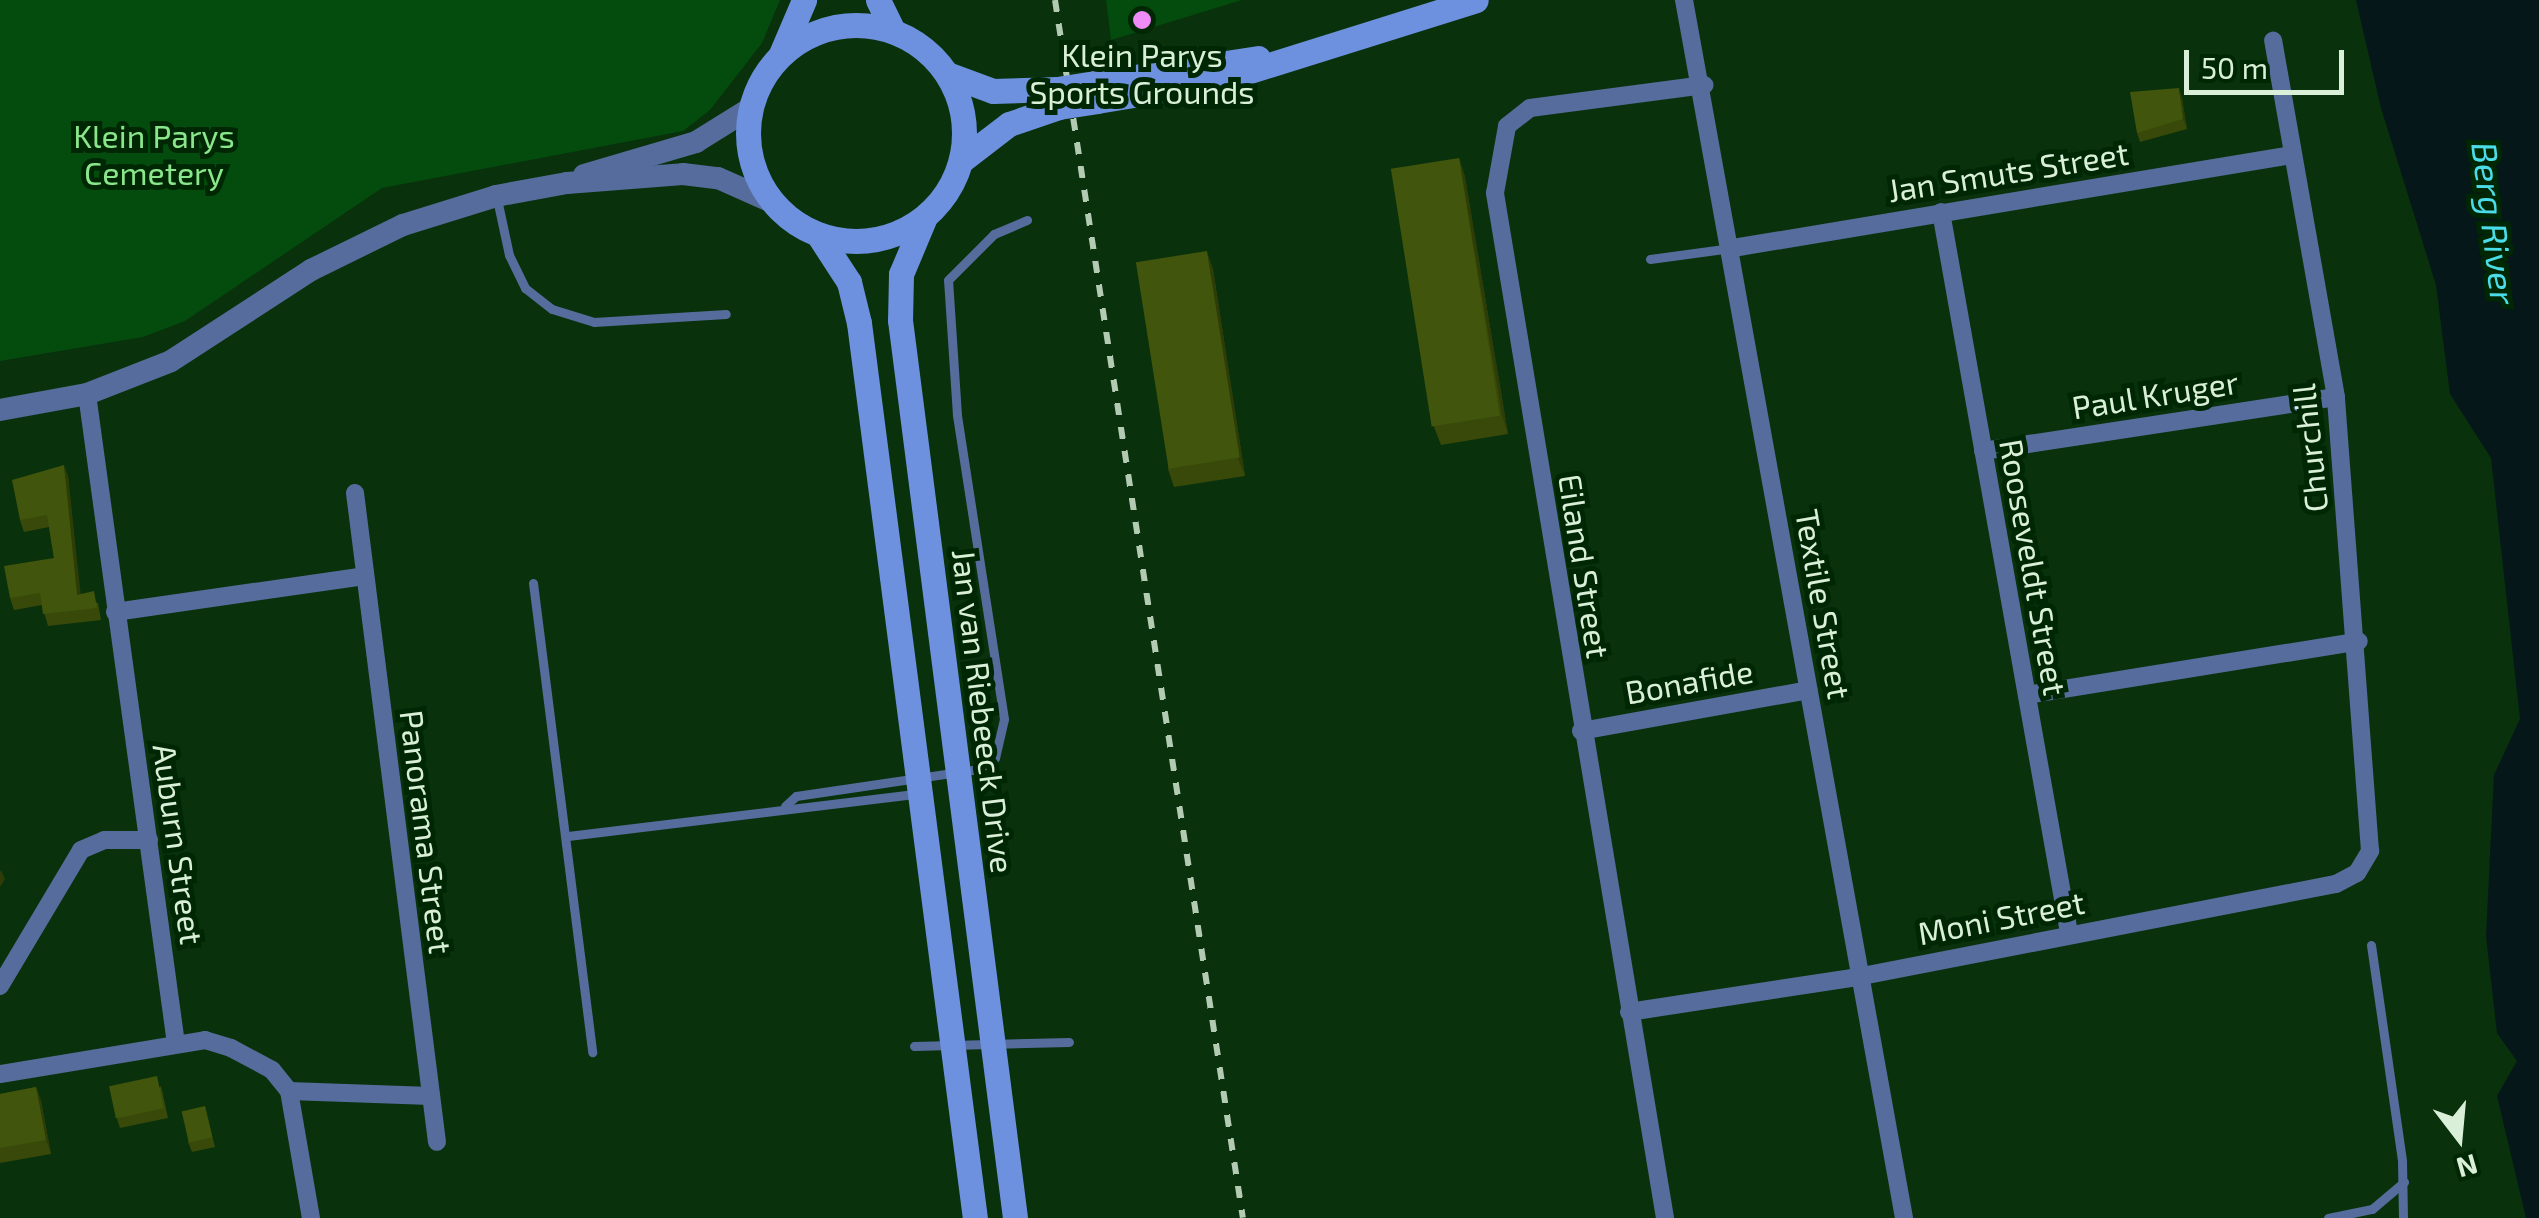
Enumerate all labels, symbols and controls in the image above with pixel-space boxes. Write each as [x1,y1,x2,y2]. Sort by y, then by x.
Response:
marker: Klein Parys Sports Grounds [1131,9,1153,31]
scale bar [2189,30,2349,92]
place label: Klein Parys Sports Grounds [1029,36,1255,111]
text: 50 m [2201,49,2268,85]
park label: Klein Parys Cemetery [73,117,235,192]
street label: Jan Smuts Street [1885,133,2131,209]
water label: Berg River [2464,139,2526,307]
street label: Paul Kruger [2069,362,2241,426]
street label: Churchill [2283,382,2335,514]
street label: Rooseveldt Street [1993,436,2075,698]
street label: Eiland Street [1551,471,1619,661]
street label: Textile Street [1788,506,1860,702]
street label: Jan van Riebeeck Drive [945,546,1023,876]
street label: Bonafide [1622,651,1756,711]
street label: Panorama Street [393,708,461,956]
street label: Auburn Street [146,741,212,947]
street label: Moni Street [1914,882,2088,952]
north arrow [2409,1088,2509,1188]
text: N [2453,1148,2482,1186]

